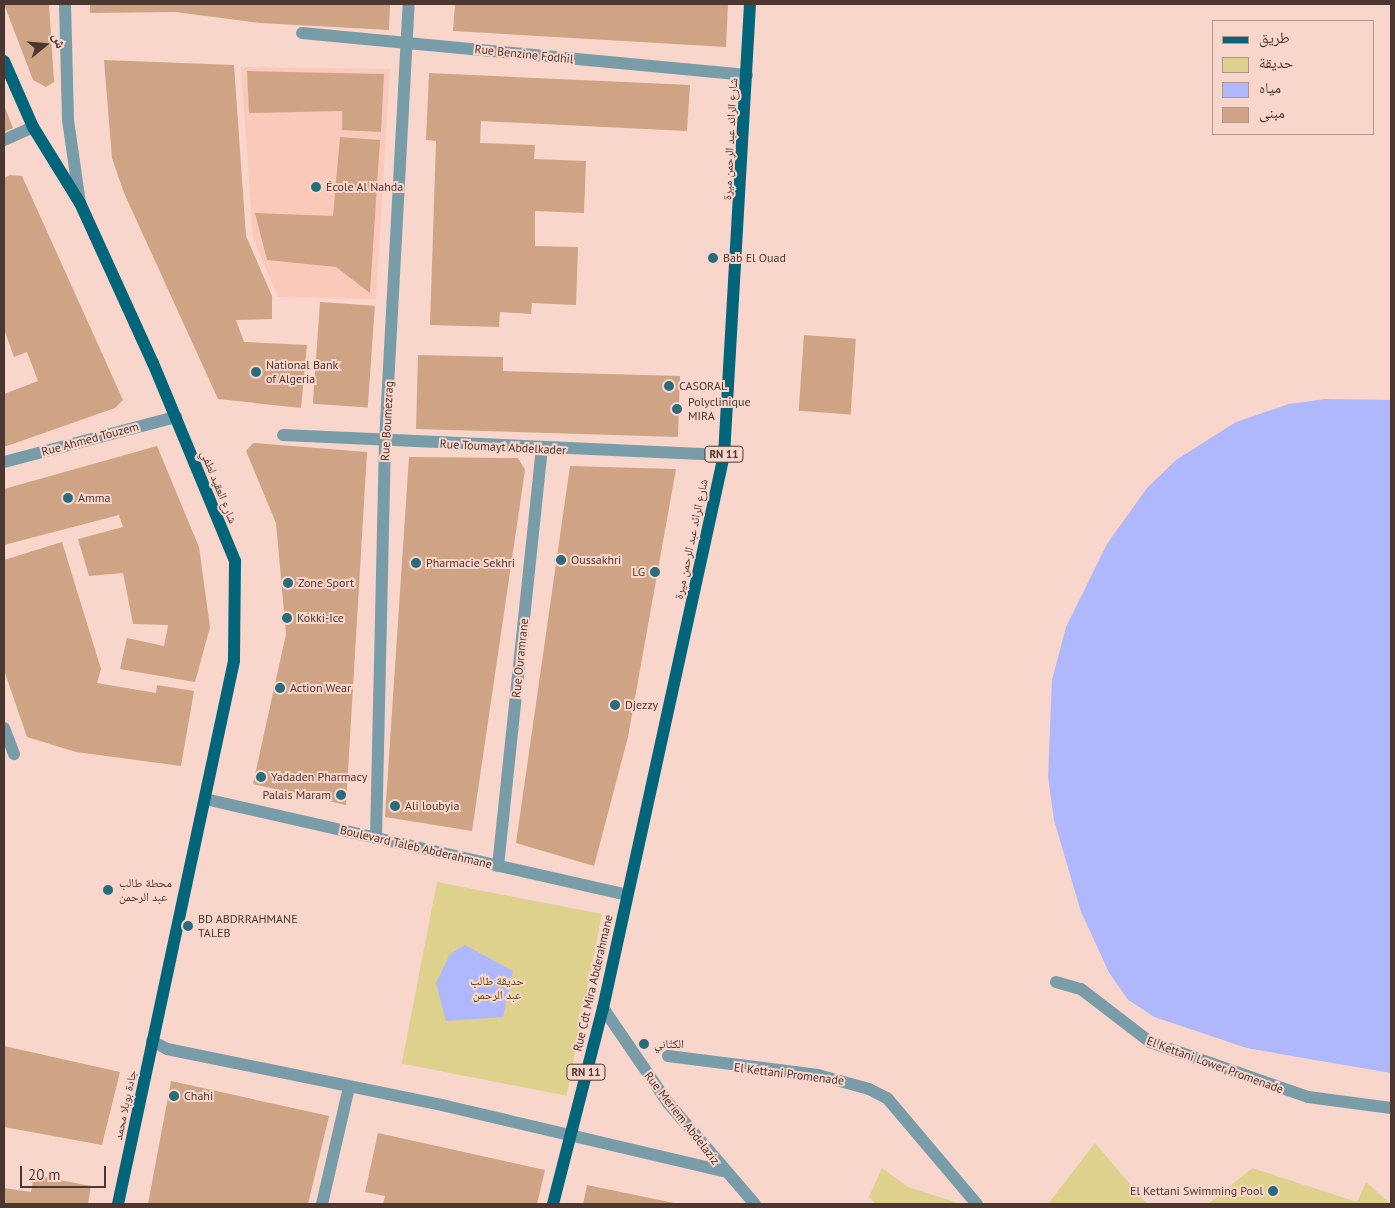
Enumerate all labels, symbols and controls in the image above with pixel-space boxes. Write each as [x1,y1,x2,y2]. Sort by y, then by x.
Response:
north arrow [20,20,70,70]
legend [1212,20,1375,135]
text: طريق [1259,28,1290,47]
text: ش [49,31,70,50]
street label: Rue Benzine Fodhil [474,42,574,66]
text: حديقة [1259,53,1293,72]
street label: شارع الرائد عبد الرحمن ميرة [720,78,740,200]
text: مياه [1259,78,1281,97]
text: مبنى [1259,103,1285,122]
place label: École Al Nahda [326,180,404,194]
marker: École Al Nahda [310,181,322,193]
place label: Bab El Ouad [723,251,786,265]
marker: Bab El Ouad [707,252,719,264]
place label: National Bank of Algeria [266,358,338,386]
marker: National Bank of Algeria [250,366,262,378]
place label: CASORAL [679,379,727,393]
marker: CASORAL [663,380,675,392]
street label: Rue Boumezrag [378,381,396,461]
place label: Polyclinique MIRA [688,395,751,423]
marker: Polyclinique MIRA [670,402,684,416]
street label: Rue Ahmed Touzem [39,419,141,459]
street label: Rue Toumayt Abdelkader [439,436,567,458]
road number: RN 11 [704,446,744,462]
street label: شارع العقيد لطفي [198,449,240,525]
street label: شارع الرائد عبد الرحمن ميرة [671,478,711,600]
place label: Amma [78,491,110,505]
marker: Amma [62,492,74,504]
place label: Oussakhri [571,553,621,567]
marker: Oussakhri [555,554,567,566]
place label: Pharmacie Sekhri [426,556,515,570]
marker: Pharmacie Sekhri [410,557,422,569]
place label: LG [632,565,645,579]
marker: LG [649,566,661,578]
place label: Zone Sport [298,576,354,590]
marker: Zone Sport [282,577,294,589]
place label: Kokki-Ice [297,611,344,625]
marker: Kokki-Ice [281,612,293,624]
street label: Rue Ouramrane [509,618,531,698]
place label: Action Wear [290,681,351,695]
marker: Action Wear [274,682,286,694]
place label: Djezzy [625,698,658,712]
marker: Djezzy [609,699,621,711]
place label: Yadaden Pharmacy [271,770,367,784]
marker: Yadaden Pharmacy [255,771,267,783]
place label: Palais Maram [263,788,331,802]
marker: Palais Maram [335,789,347,801]
place label: Ali loubyia [405,799,459,813]
marker: Ali loubyia [389,800,401,812]
street label: Boulevard Taleb Abderahmane [338,822,494,872]
place label: محطة طالب عبد الرحمن [119,876,172,904]
marker: محطة طالب عبد الرحمن [101,883,115,897]
place label: BD ABDRRAHMANE TALEB [198,912,298,940]
street label: Rue Cdt Mira Abderahmane [570,913,616,1053]
marker: BD ABDRRAHMANE TALEB [182,920,194,932]
park label: حديقة طالب عبد الرحمن [470,974,524,1002]
street label: El Kettani Lower Promenade [1145,1034,1285,1096]
place label: الكتّاني [654,1037,684,1051]
marker: الكتّاني [638,1038,650,1050]
street label: El Kettani Promenade [733,1060,845,1088]
road number: RN 11 [566,1064,606,1080]
street label: جادة بوبلا محمد [111,1069,139,1141]
street label: Rue Meriem Abdelaziz [641,1069,723,1167]
place label: Chahi [184,1089,213,1103]
marker: Chahi [168,1090,180,1102]
scale bar [22,1156,109,1188]
text: 20 m [28,1165,61,1184]
place label: El Kettani Swimming Pool [1130,1184,1263,1198]
marker: El Kettani Swimming Pool [1267,1185,1279,1197]

